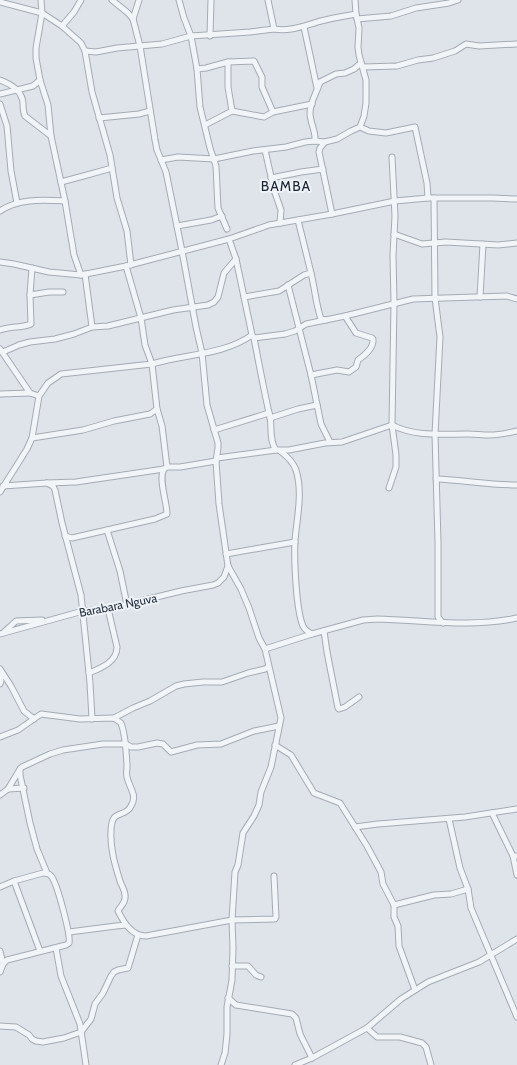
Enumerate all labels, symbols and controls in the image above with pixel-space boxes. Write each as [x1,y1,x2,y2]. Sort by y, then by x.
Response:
district label: BAMBA [261,177,311,195]
street label: Barabara Nguva [78,590,158,620]

